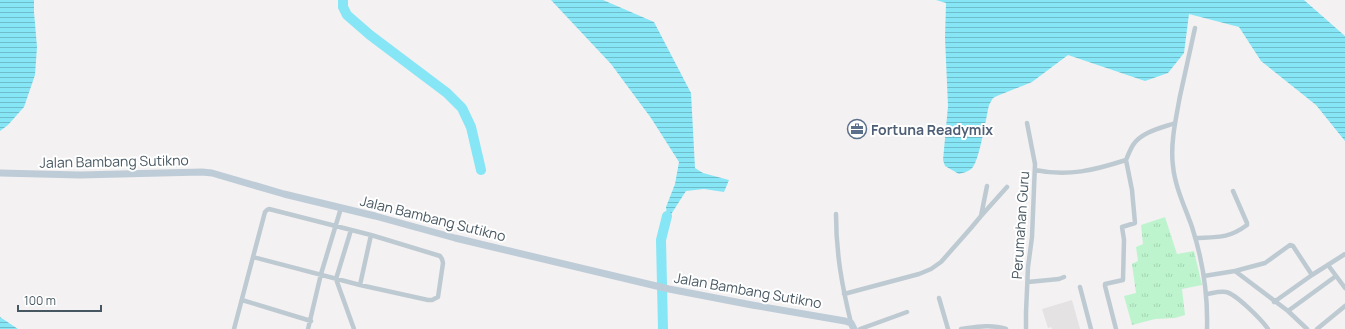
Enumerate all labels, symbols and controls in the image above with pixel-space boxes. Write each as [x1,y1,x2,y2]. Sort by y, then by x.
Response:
office icon: Fortuna Readymix [846,118,868,140]
place label: Fortuna Readymix [871,120,993,139]
street label: Jalan Bambang Sutikno [39,150,189,172]
street label: Perumahan Guru [1007,170,1033,280]
street label: Jalan Bambang Sutikno [358,191,508,245]
street label: Jalan Bambang Sutikno [673,268,823,312]
scale bar [18,287,101,313]
text: 100 m [24,292,56,309]

